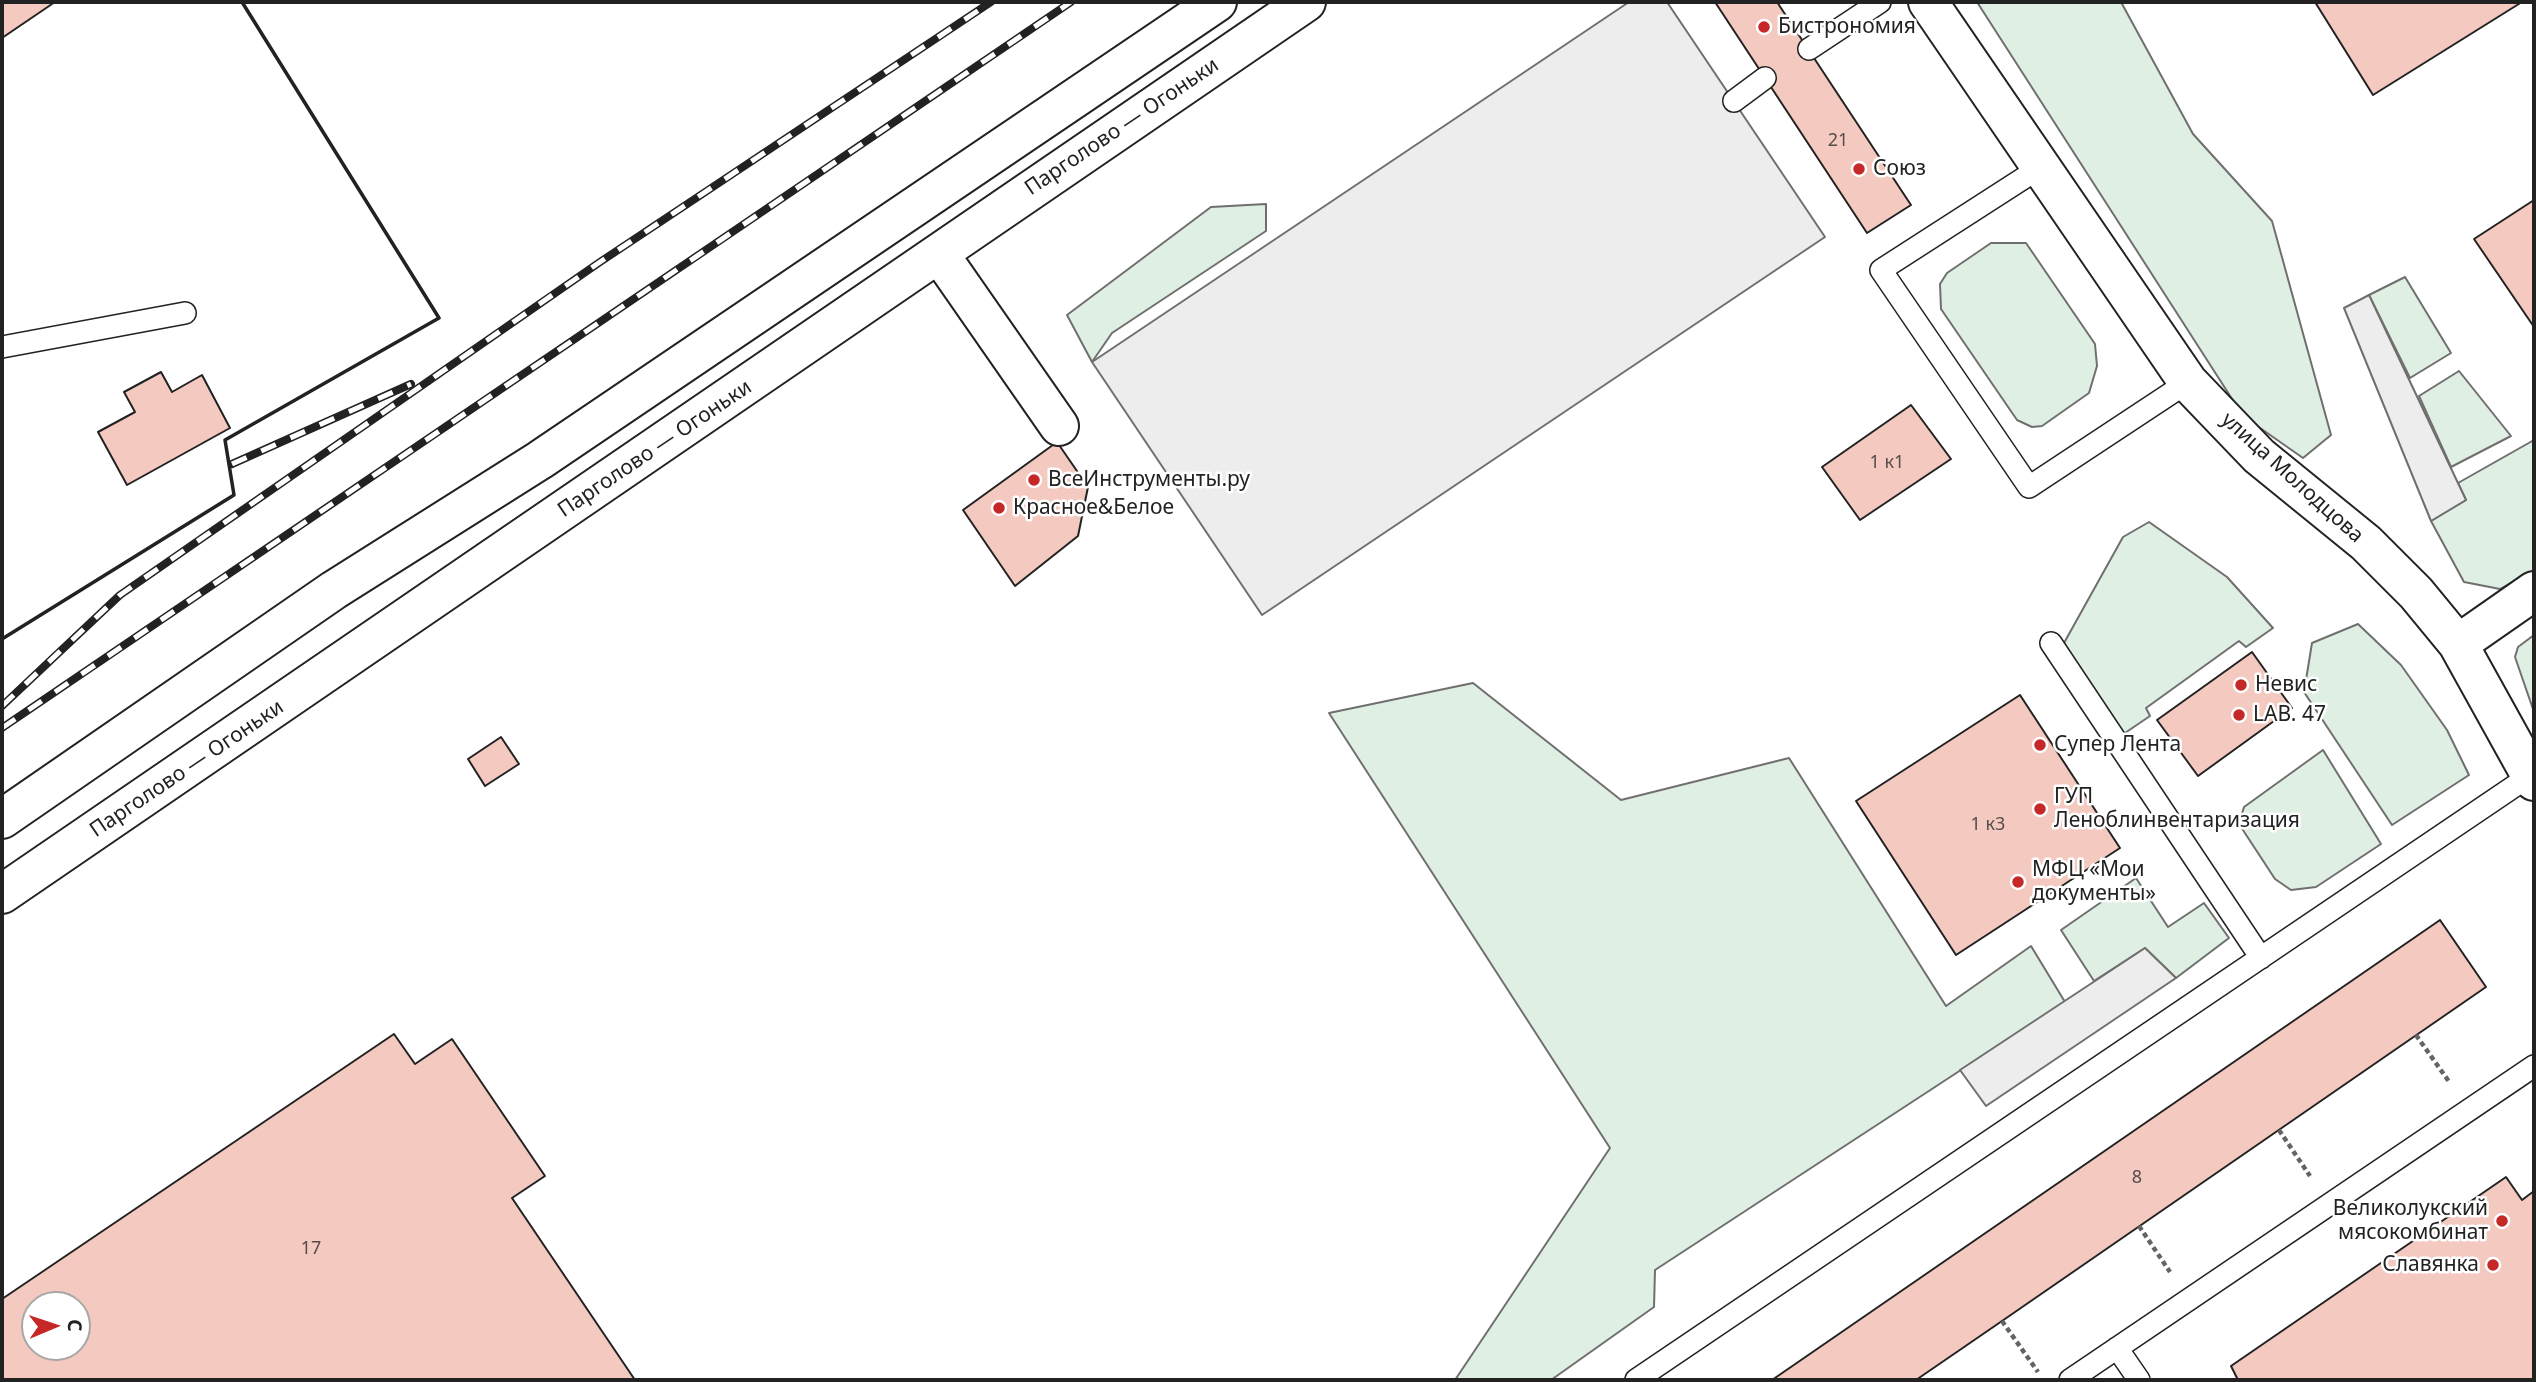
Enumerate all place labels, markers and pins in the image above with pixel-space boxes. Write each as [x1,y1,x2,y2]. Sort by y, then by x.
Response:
place label: Бистрономия [1778,14,1916,40]
marker: Бистрономия [1756,19,1772,35]
place label: Союз [1873,156,1926,182]
marker: Союз [1851,161,1867,177]
place label: ВсеИнструменты.ру [1048,467,1250,493]
marker: ВсеИнструменты.ру [1026,472,1042,488]
place label: Красное&Белое [1013,495,1174,521]
marker: Красное&Белое [991,500,1007,516]
place label: Невис [2255,672,2317,698]
marker: Невис [2233,677,2249,693]
place label: LAB. 47 [2253,702,2326,728]
marker: LAB. 47 [2231,707,2247,723]
place label: Супер Лента [2054,732,2181,758]
marker: Супер Лента [2032,737,2048,753]
place label: ГУП Леноблинвентаризация [2054,784,2300,834]
marker: ГУП Леноблинвентаризация [2032,801,2048,817]
place label: МФЦ «Мои документы» [2032,857,2156,907]
marker: МФЦ «Мои документы» [2010,874,2026,890]
place label: Великолукский мясокомбинат [2333,1196,2488,1246]
marker: Великолукский мясокомбинат [2494,1213,2510,1229]
place label: Славянка [2382,1252,2479,1278]
marker: Славянка [2485,1257,2501,1273]

